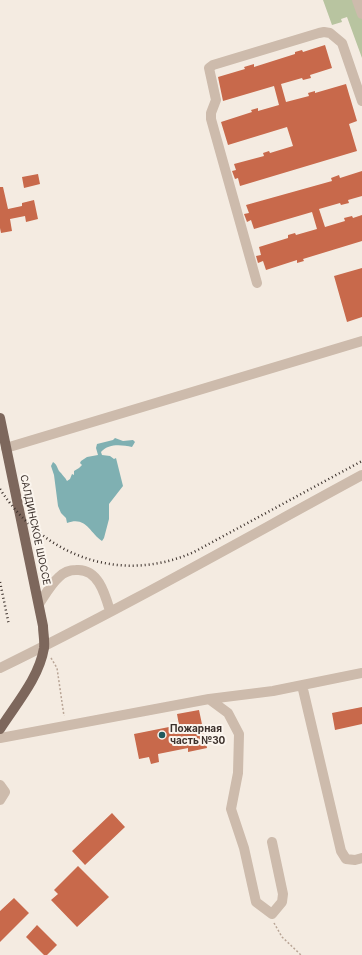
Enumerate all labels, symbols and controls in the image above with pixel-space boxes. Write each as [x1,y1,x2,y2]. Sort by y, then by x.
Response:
street label: САЛДИНСКОЕ ШОССЕ [17,474,53,586]
place label: Пожарная часть №30 [170,723,225,746]
marker: Пожарная часть №30 [157,730,167,740]

